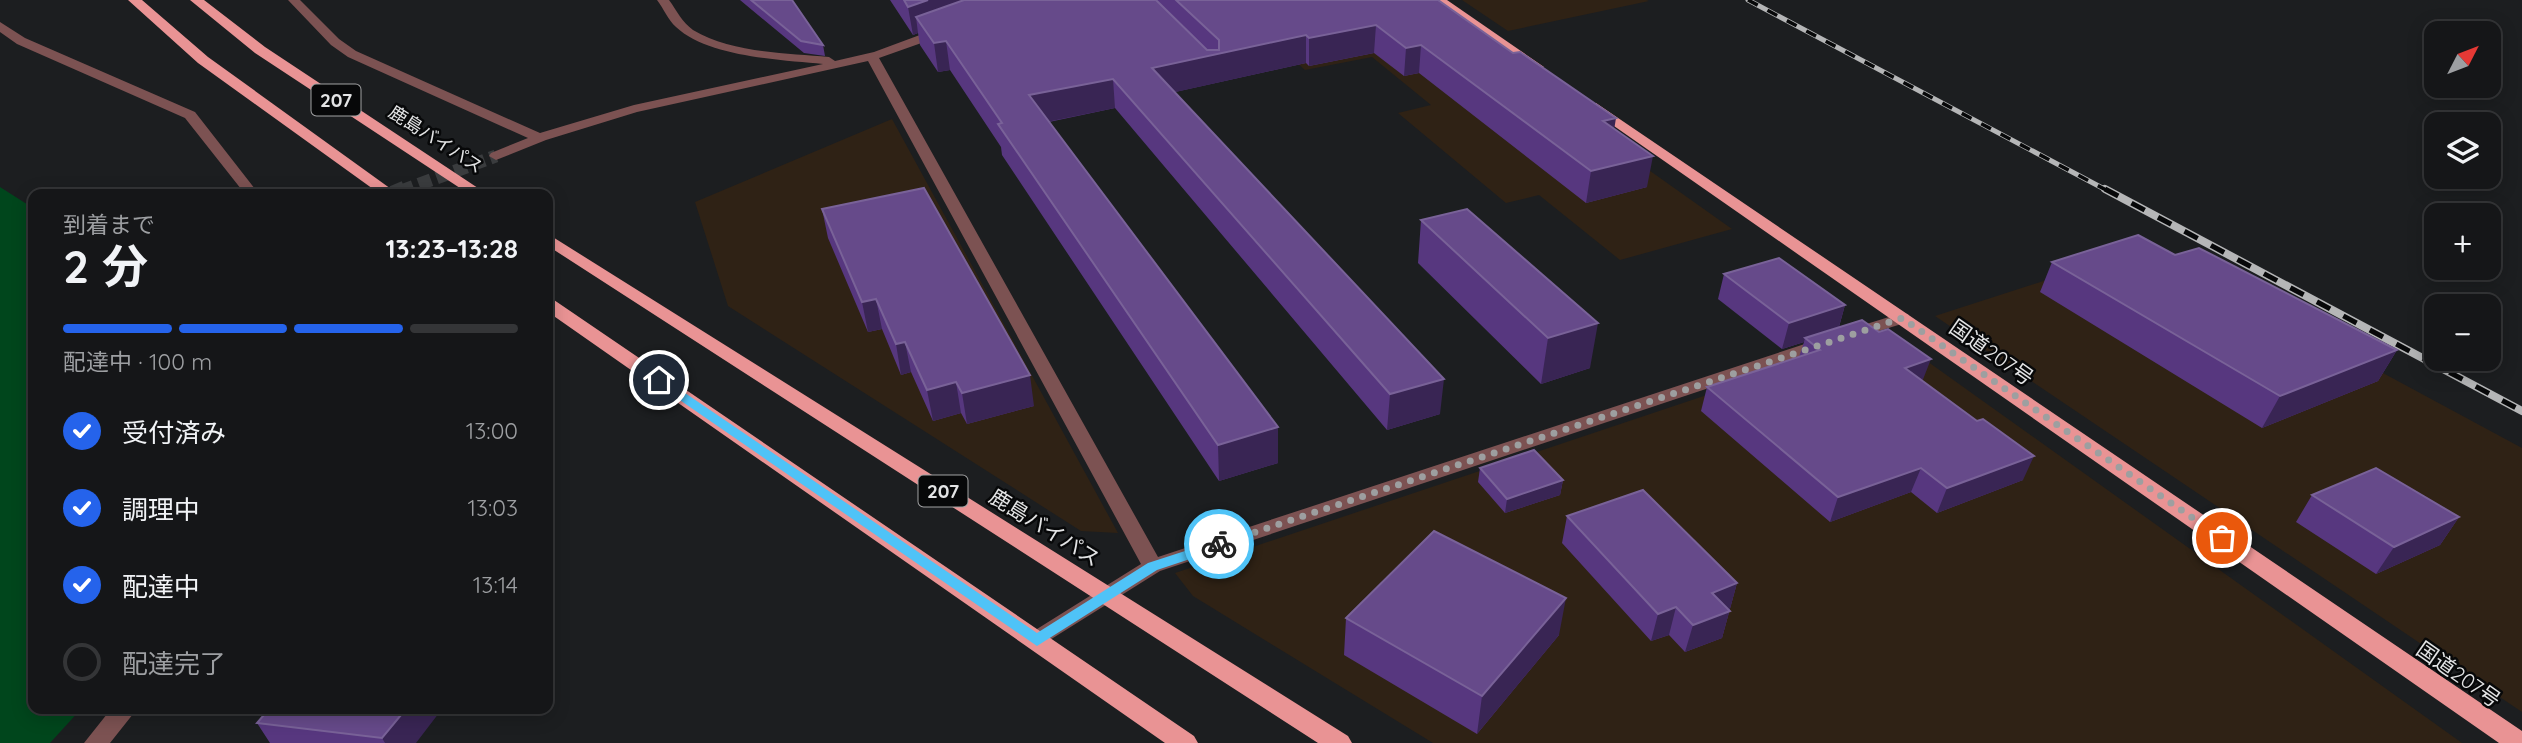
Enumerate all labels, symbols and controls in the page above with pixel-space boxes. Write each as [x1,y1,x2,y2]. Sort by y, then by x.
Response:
north arrow [2424,21,2501,98]
map controls [2424,21,2501,371]
road number: 207 [312,85,360,116]
street label: 鹿島バイパス [385,100,487,178]
button: layers [2424,112,2501,189]
button: + [2424,203,2501,280]
text: 到着まで [63,210,155,239]
text: 13:23–13:28 [385,232,518,265]
text: 2 分 [63,237,148,295]
button: − [2424,294,2501,371]
street label: 国道207号 [1945,314,2039,390]
text: 配達中 · 100 m [63,347,212,376]
pin [629,350,689,410]
icon: home [640,361,678,399]
icon: check [63,412,101,450]
text: 受付済み [122,416,226,449]
text: 13:00 [466,416,518,445]
road number: 207 [918,476,968,506]
street label: 鹿島バイパス [985,483,1105,571]
icon: check [63,489,101,527]
text: 調理中 [122,493,200,526]
text: 13:03 [467,493,518,522]
pin [2192,508,2252,568]
courier [1184,509,1254,579]
icon: bag [2203,519,2241,557]
icon: bike [1200,525,1238,563]
icon: check [63,566,101,604]
text: 配達中 [122,570,200,603]
text: 13:14 [473,570,518,599]
street label: 国道207号 [2412,636,2506,712]
text: 配達完了 [122,647,226,680]

